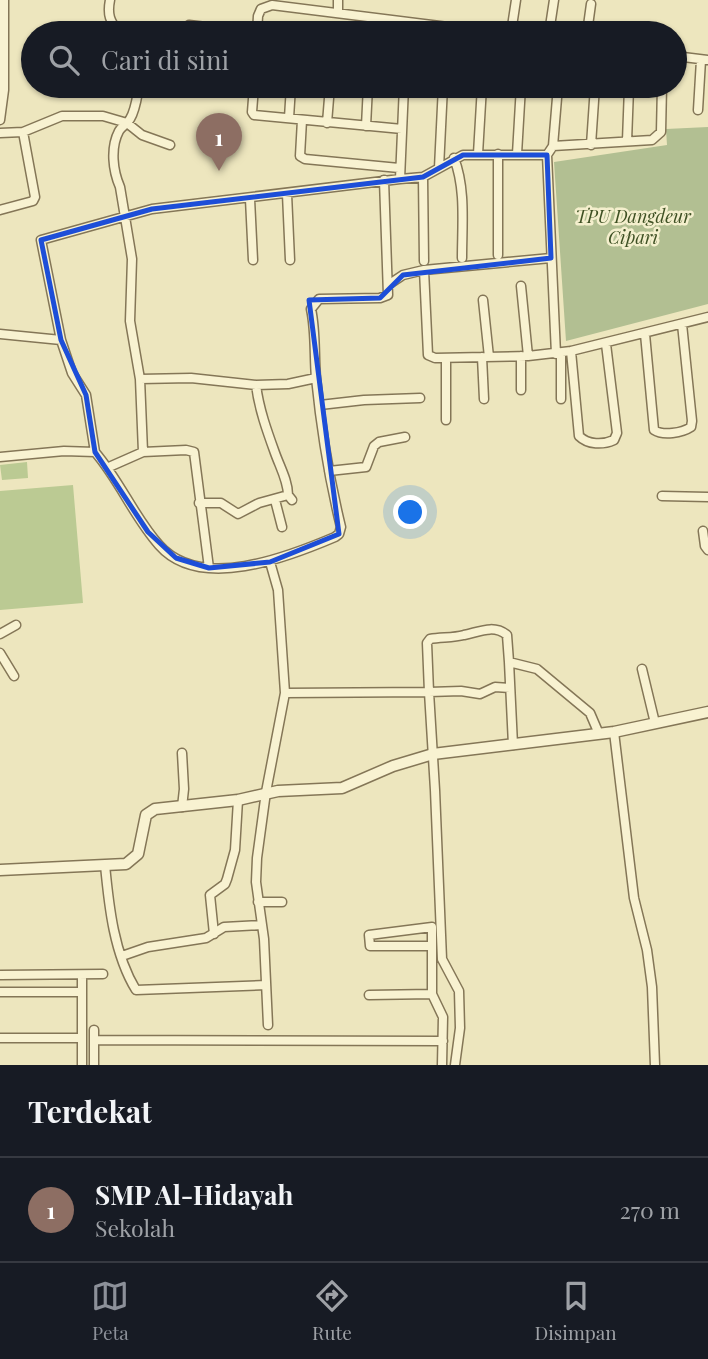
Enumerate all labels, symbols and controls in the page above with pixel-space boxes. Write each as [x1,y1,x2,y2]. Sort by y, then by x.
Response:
search box [21,21,687,98]
icon: search [45,41,83,79]
text: Cari di sini [101,42,229,77]
pin: 1 [196,113,242,171]
park label: TPU Dangdeur Cipari [575,204,692,249]
your location [393,495,427,529]
text: Terdekat [28,1091,152,1131]
text: SMP Al-Hidayah [95,1177,293,1212]
text: 1 [47,1194,55,1225]
text: 270 m [620,1194,680,1225]
text: Sekolah [95,1212,175,1243]
tab: Peta [91,1277,129,1345]
tab: Rute [312,1277,352,1345]
tab: Disimpan [535,1277,617,1345]

